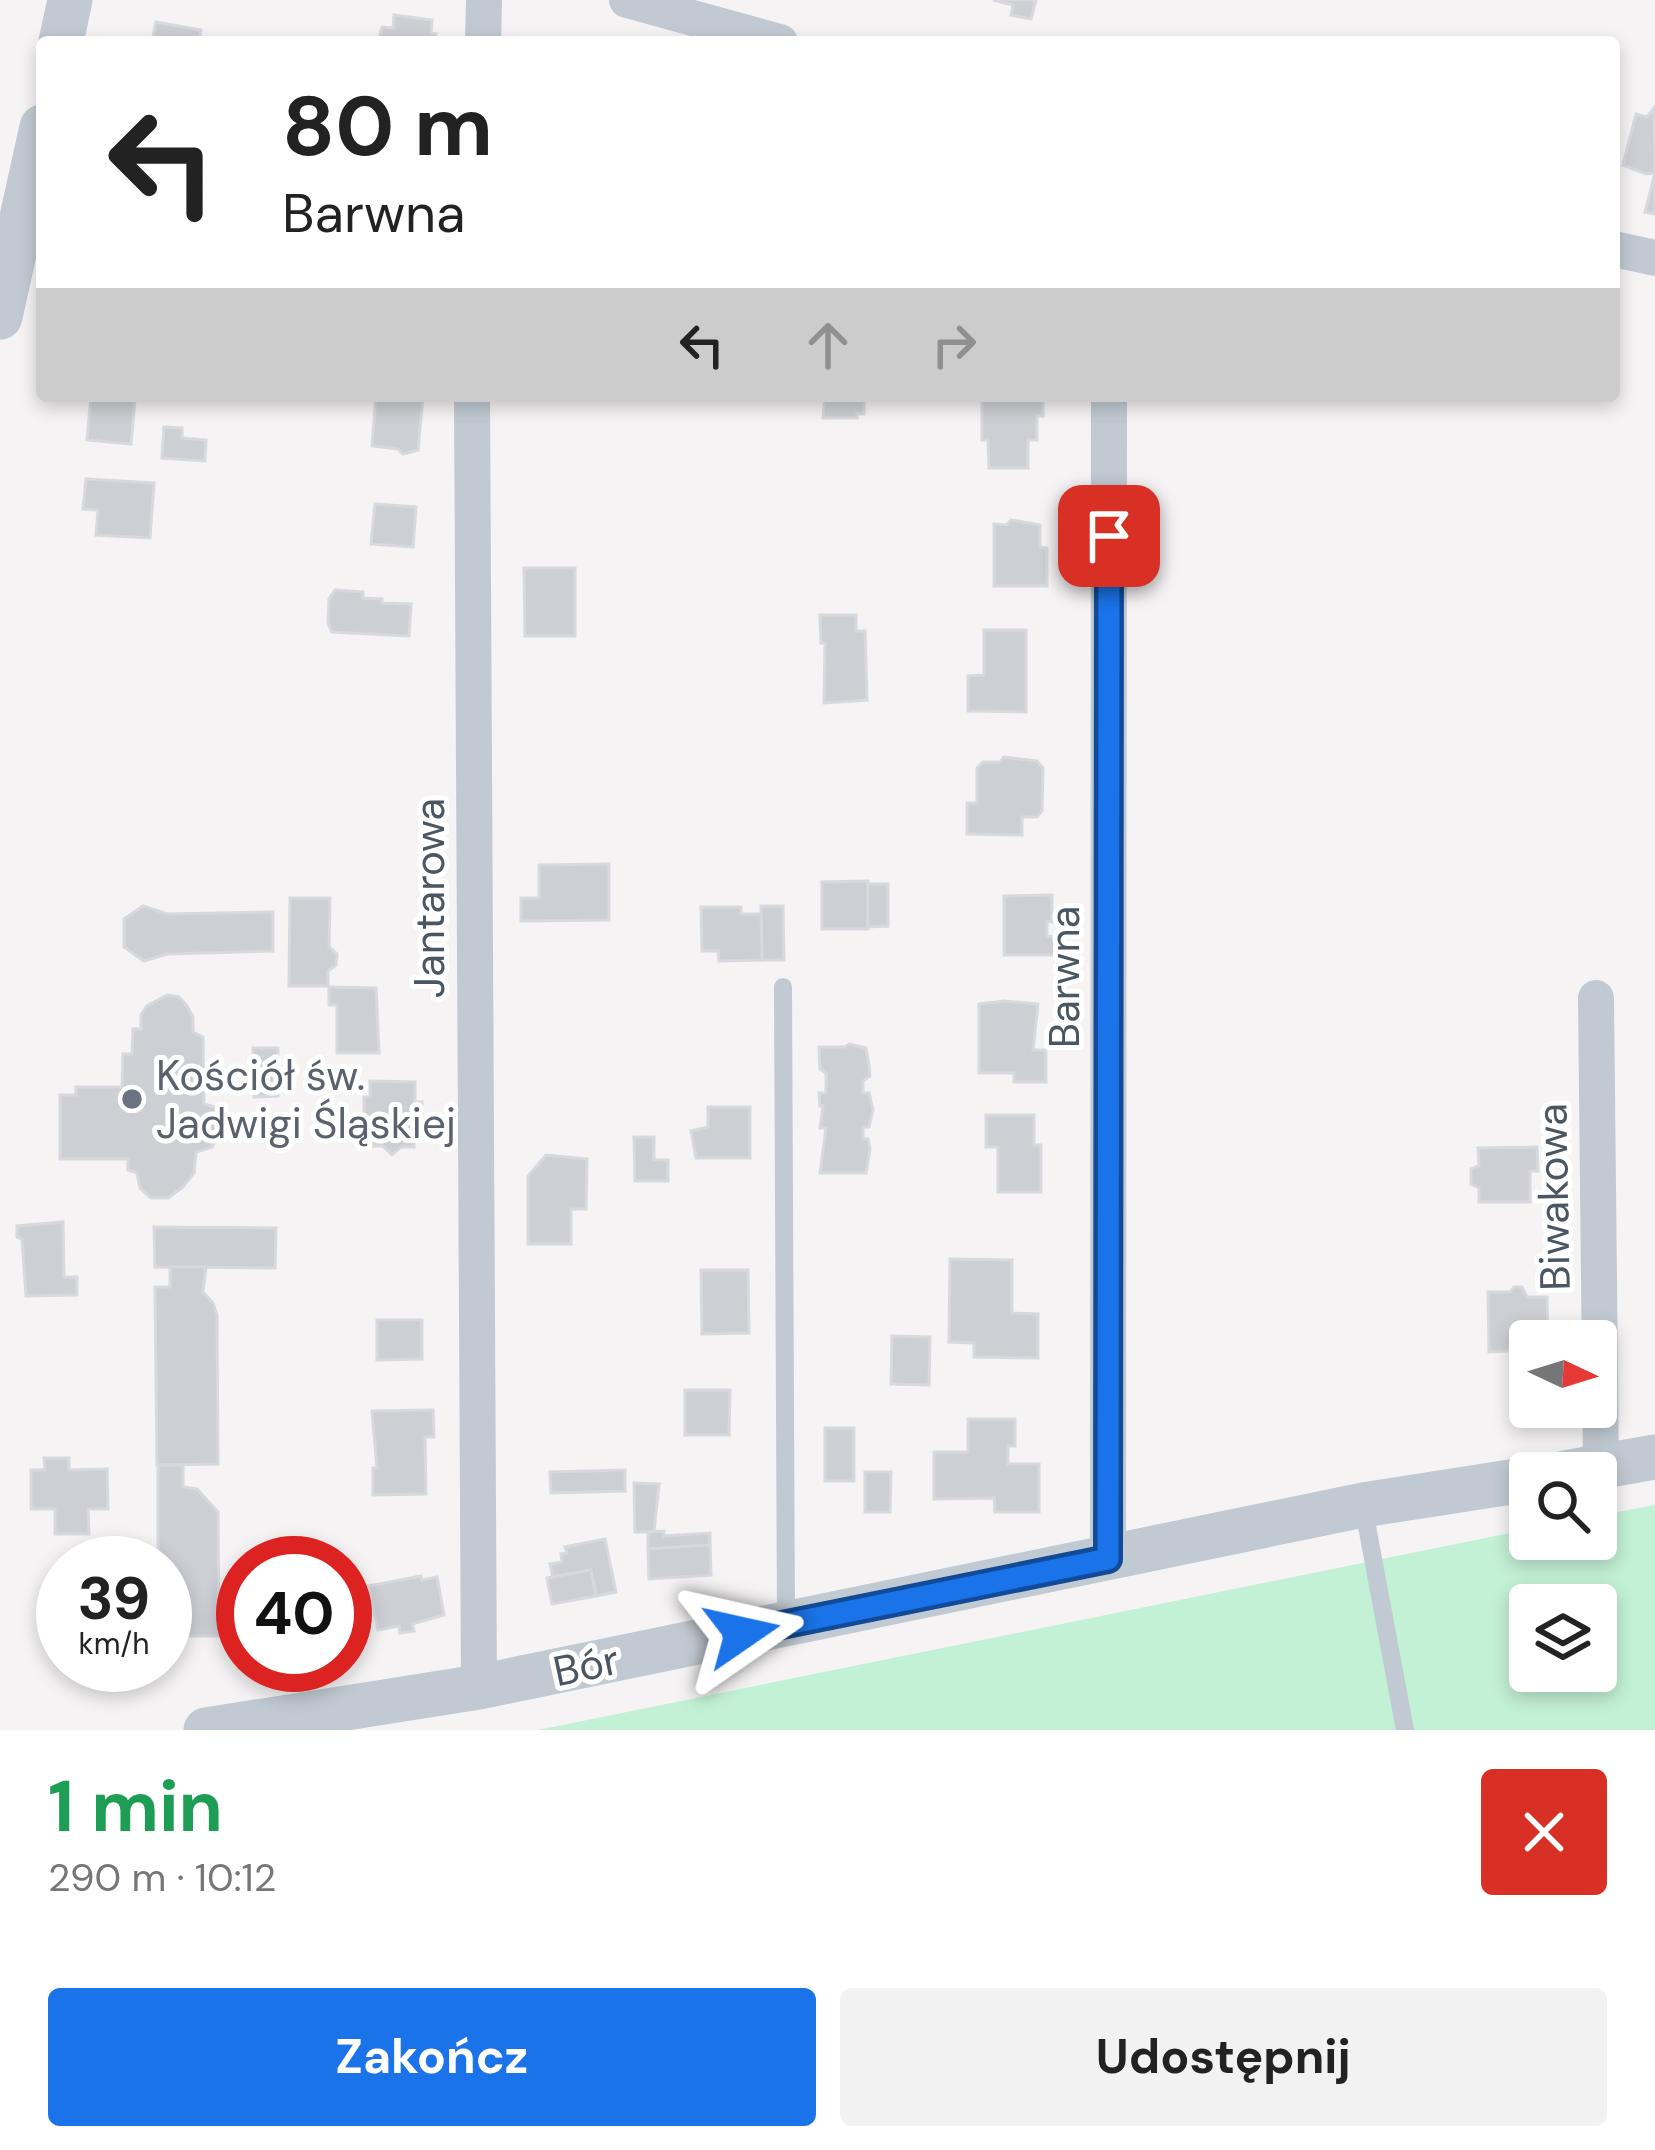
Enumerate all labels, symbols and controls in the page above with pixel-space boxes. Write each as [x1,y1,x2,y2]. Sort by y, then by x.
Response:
text: 80 m [282,72,493,181]
icon: left [84,84,240,240]
text: Barwna [282,178,466,249]
icon: left [669,312,735,378]
icon: ahead [795,312,861,378]
icon: right [921,312,987,378]
pin [1058,485,1160,587]
icon: arrive [1076,503,1142,569]
street label: Jantarowa [402,798,457,998]
street label: Barwna [1037,906,1092,1048]
place label: Kościół św. Jadwigi Śląskiej [156,1048,456,1151]
marker: Kościół św. Jadwigi Śląskiej [119,1086,145,1112]
street label: Biwakowa [1524,1103,1583,1291]
north arrow [1509,1320,1617,1428]
map controls [1509,1320,1617,1692]
button: search [1509,1452,1617,1560]
speed limit sign: 40 [216,1536,372,1692]
text: 39 [78,1559,150,1638]
position arrow [679,1570,805,1696]
button: layers [1509,1584,1617,1692]
text: km/h [79,1624,149,1663]
street label: Bór [548,1632,624,1699]
text: 1 min [48,1760,223,1853]
button: close [1481,1769,1607,1895]
text: 290 m · 10:12 [48,1852,276,1903]
button: Zakończ [48,1988,816,2126]
button: Udostępnij [840,1988,1607,2126]

